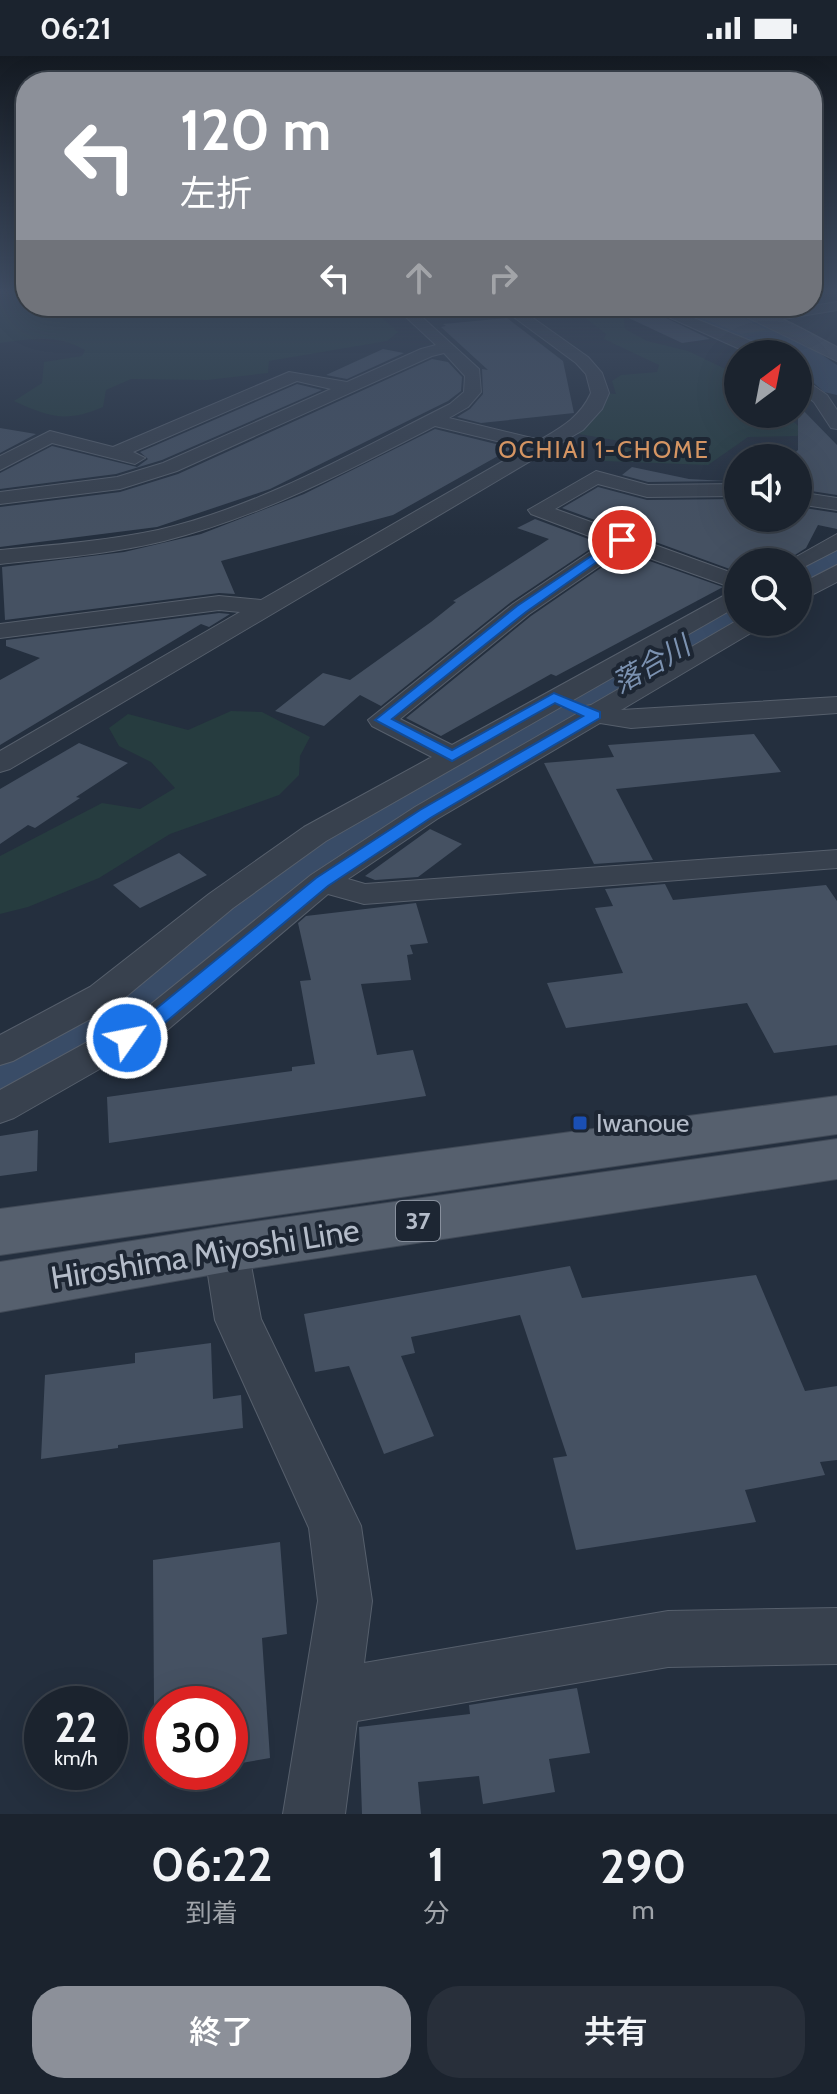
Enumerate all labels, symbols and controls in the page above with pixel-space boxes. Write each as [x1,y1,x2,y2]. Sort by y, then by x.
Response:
text: 06:21 [40,10,112,47]
text: 120 m [180,96,331,164]
icon: left [48,104,152,208]
text: 左折 [180,171,252,215]
icon: left [313,256,357,300]
icon: ahead [397,256,441,300]
icon: right [481,256,525,300]
north arrow [724,340,812,428]
map controls [724,340,812,636]
district label: OCHIAI 1-CHOME [498,435,710,464]
button: sound [724,444,812,532]
pin [588,506,656,574]
icon: arrive [600,518,644,562]
button: search [724,548,812,636]
water label: 落合川 [606,627,698,700]
position arrow [85,996,169,1080]
place label: Iwanoue [596,1107,689,1139]
marker: Iwanoue [571,1114,589,1132]
road number: 37 [396,1201,440,1241]
street label: Hiroshima Miyoshi Line [48,1210,362,1297]
speed limit sign: 30 [144,1686,248,1790]
text: 22 [55,1703,97,1752]
text: km/h [54,1746,98,1770]
text: 06:22 [151,1835,273,1893]
text: 1 [428,1835,445,1893]
text: 290 [600,1837,686,1895]
text: m [632,1894,655,1926]
text: 到着 [186,1897,238,1929]
text: 分 [423,1897,449,1929]
button: 終了 [32,1986,411,2078]
button: 共有 [427,1986,805,2078]

